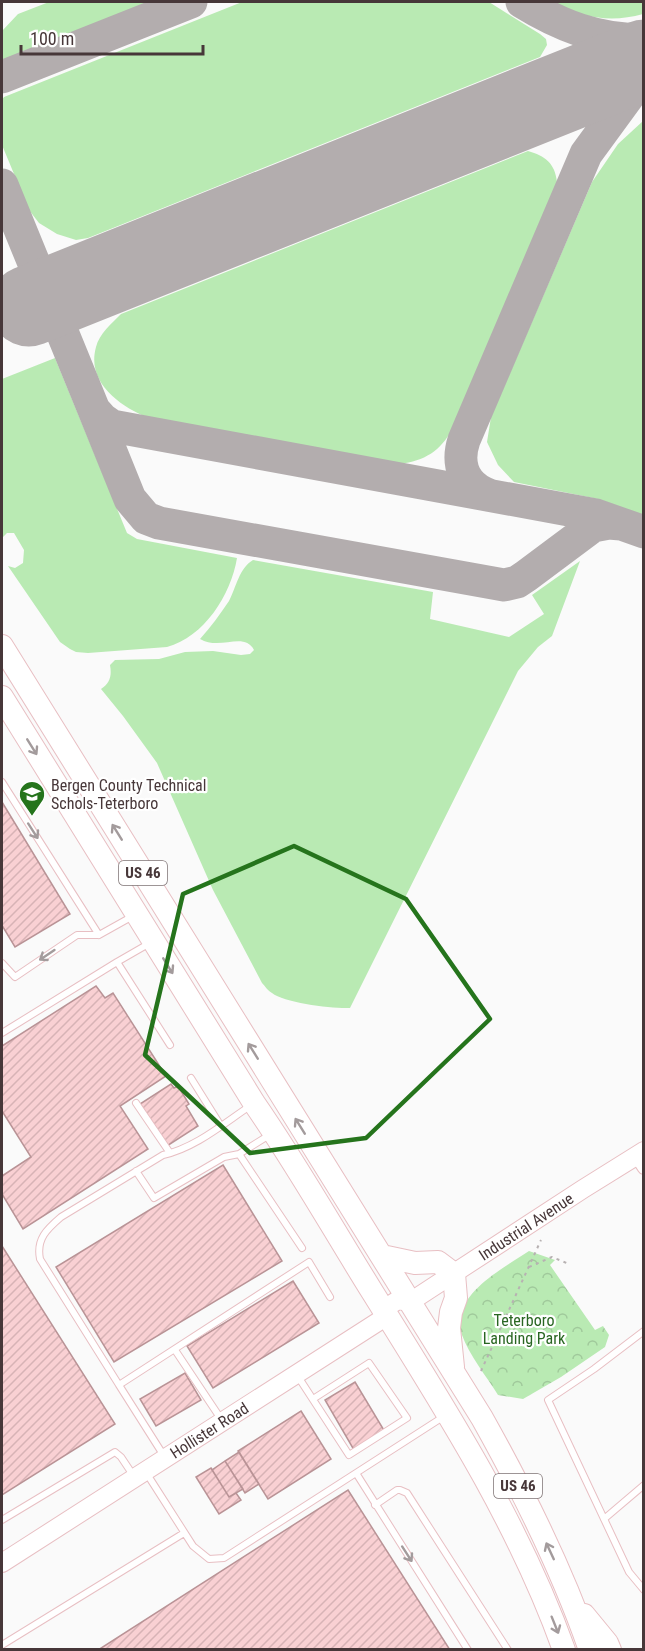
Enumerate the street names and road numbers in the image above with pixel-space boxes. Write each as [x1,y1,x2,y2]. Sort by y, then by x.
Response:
road number: US 46 [119,861,167,885]
street label: Industrial Avenue [475,1189,577,1265]
street label: Hollister Road [167,1399,252,1463]
road number: US 46 [494,1474,542,1498]

